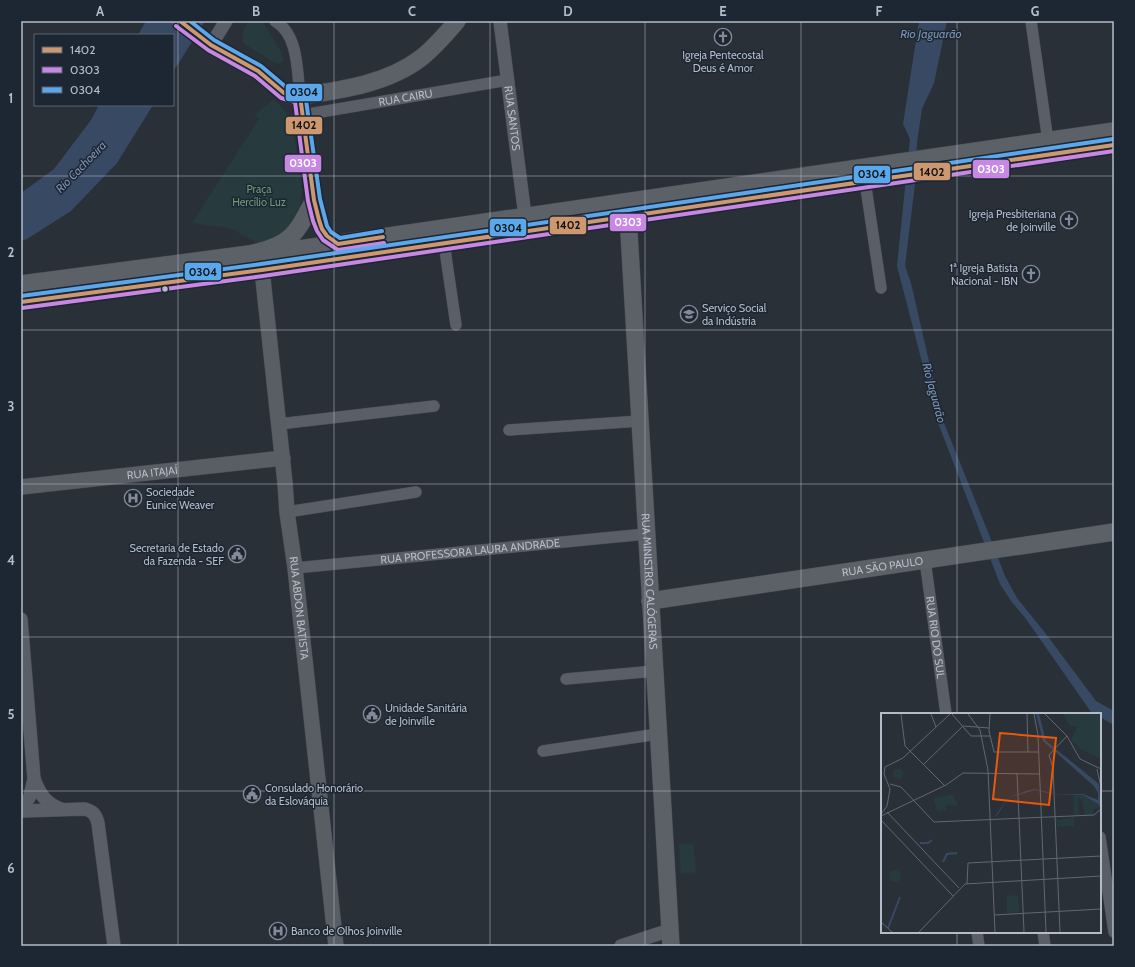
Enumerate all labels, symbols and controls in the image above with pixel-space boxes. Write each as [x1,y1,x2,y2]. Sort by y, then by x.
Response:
text: A [96,3,105,19]
text: B [252,3,260,19]
text: C [408,3,416,19]
text: D [563,3,573,19]
text: E [719,3,727,19]
text: F [876,3,883,19]
text: G [1031,3,1040,19]
water label: Rio Jaguarão [900,26,962,41]
church icon: Igreja Pentecostal Deus é Amor [713,27,733,47]
legend [34,34,174,106]
text: 1402 [70,42,96,57]
place label: Igreja Pentecostal Deus é Amor [682,48,764,75]
text: 0303 [70,62,100,77]
text: 0304 [70,82,100,97]
line badge: 0304 [285,83,323,102]
text: 0304 [290,85,318,99]
street label: RUA SANTOS [501,85,524,152]
street label: RUA CAIRU [377,86,434,109]
text: 1 [9,90,13,106]
line badge: 1402 [285,116,323,135]
text: 1402 [292,118,316,132]
water label: Rio Cachoeira [52,138,109,196]
line badge: 0303 [284,154,322,173]
text: 0303 [289,156,317,170]
line badge: 0303 [972,159,1010,179]
line badge: 1402 [913,162,951,181]
text: 0303 [977,162,1005,176]
line badge: 0304 [853,165,891,184]
text: 1402 [920,165,944,179]
text: 0304 [858,167,886,181]
park label: Praça Hercílio Luz [232,182,286,209]
place label: Igreja Presbiteriana de Joinville [969,207,1057,234]
church icon: Igreja Presbiteriana de Joinville [1059,210,1079,230]
line badge: 0303 [609,213,647,232]
text: 0303 [614,215,642,229]
line badge: 1402 [549,216,587,235]
line badge: 0304 [489,218,527,237]
text: 1402 [556,218,580,232]
text: 0304 [494,221,522,235]
text: 2 [8,244,15,260]
place label: 1ª Igreja Batista Nacional - IBN [950,261,1019,288]
line badge: 0304 [184,262,222,281]
church icon: 1ª Igreja Batista Nacional - IBN [1021,264,1041,284]
text: 0304 [189,265,217,279]
unlabelled marker [160,284,170,294]
place label: Serviço Social da Indústria [702,301,767,328]
school or university icon: Serviço Social da Indústria [679,304,699,324]
water label: Rio Jaguarão [919,361,950,425]
text: 3 [7,398,15,414]
street label: RUA ITAJAÍ [126,463,178,482]
place label: Sociedade Eunice Weaver [146,485,215,512]
hospital icon: Sociedade Eunice Weaver [123,488,143,508]
street label: RUA MINISTRO CALÓGERAS [639,513,661,651]
street label: RUA PROFESSORA LAURA ANDRADE [380,535,561,567]
place label: Secretaria de Estado da Fazenda - SEF [129,541,224,568]
public building icon: Secretaria de Estado da Fazenda - SEF [227,544,247,564]
text: 4 [7,552,15,568]
street label: RUA SÃO PAULO [841,553,925,579]
street label: RUA ABDON BATISTA [286,555,312,660]
street label: RUA RIO DO SUL [923,595,948,680]
place label: Unidade Sanitária de Joinville [385,701,468,728]
public building icon: Unidade Sanitária de Joinville [362,704,382,724]
text: 5 [8,706,15,722]
inset map [881,713,1101,933]
place label: Consulado Honorário da Eslováquia [265,781,363,808]
public building icon: Consulado Honorário da Eslováquia [242,784,262,804]
text: 6 [7,860,15,876]
hospital icon: Banco de Olhos Joinville [268,921,288,941]
place label: Banco de Olhos Joinville [291,924,403,938]

